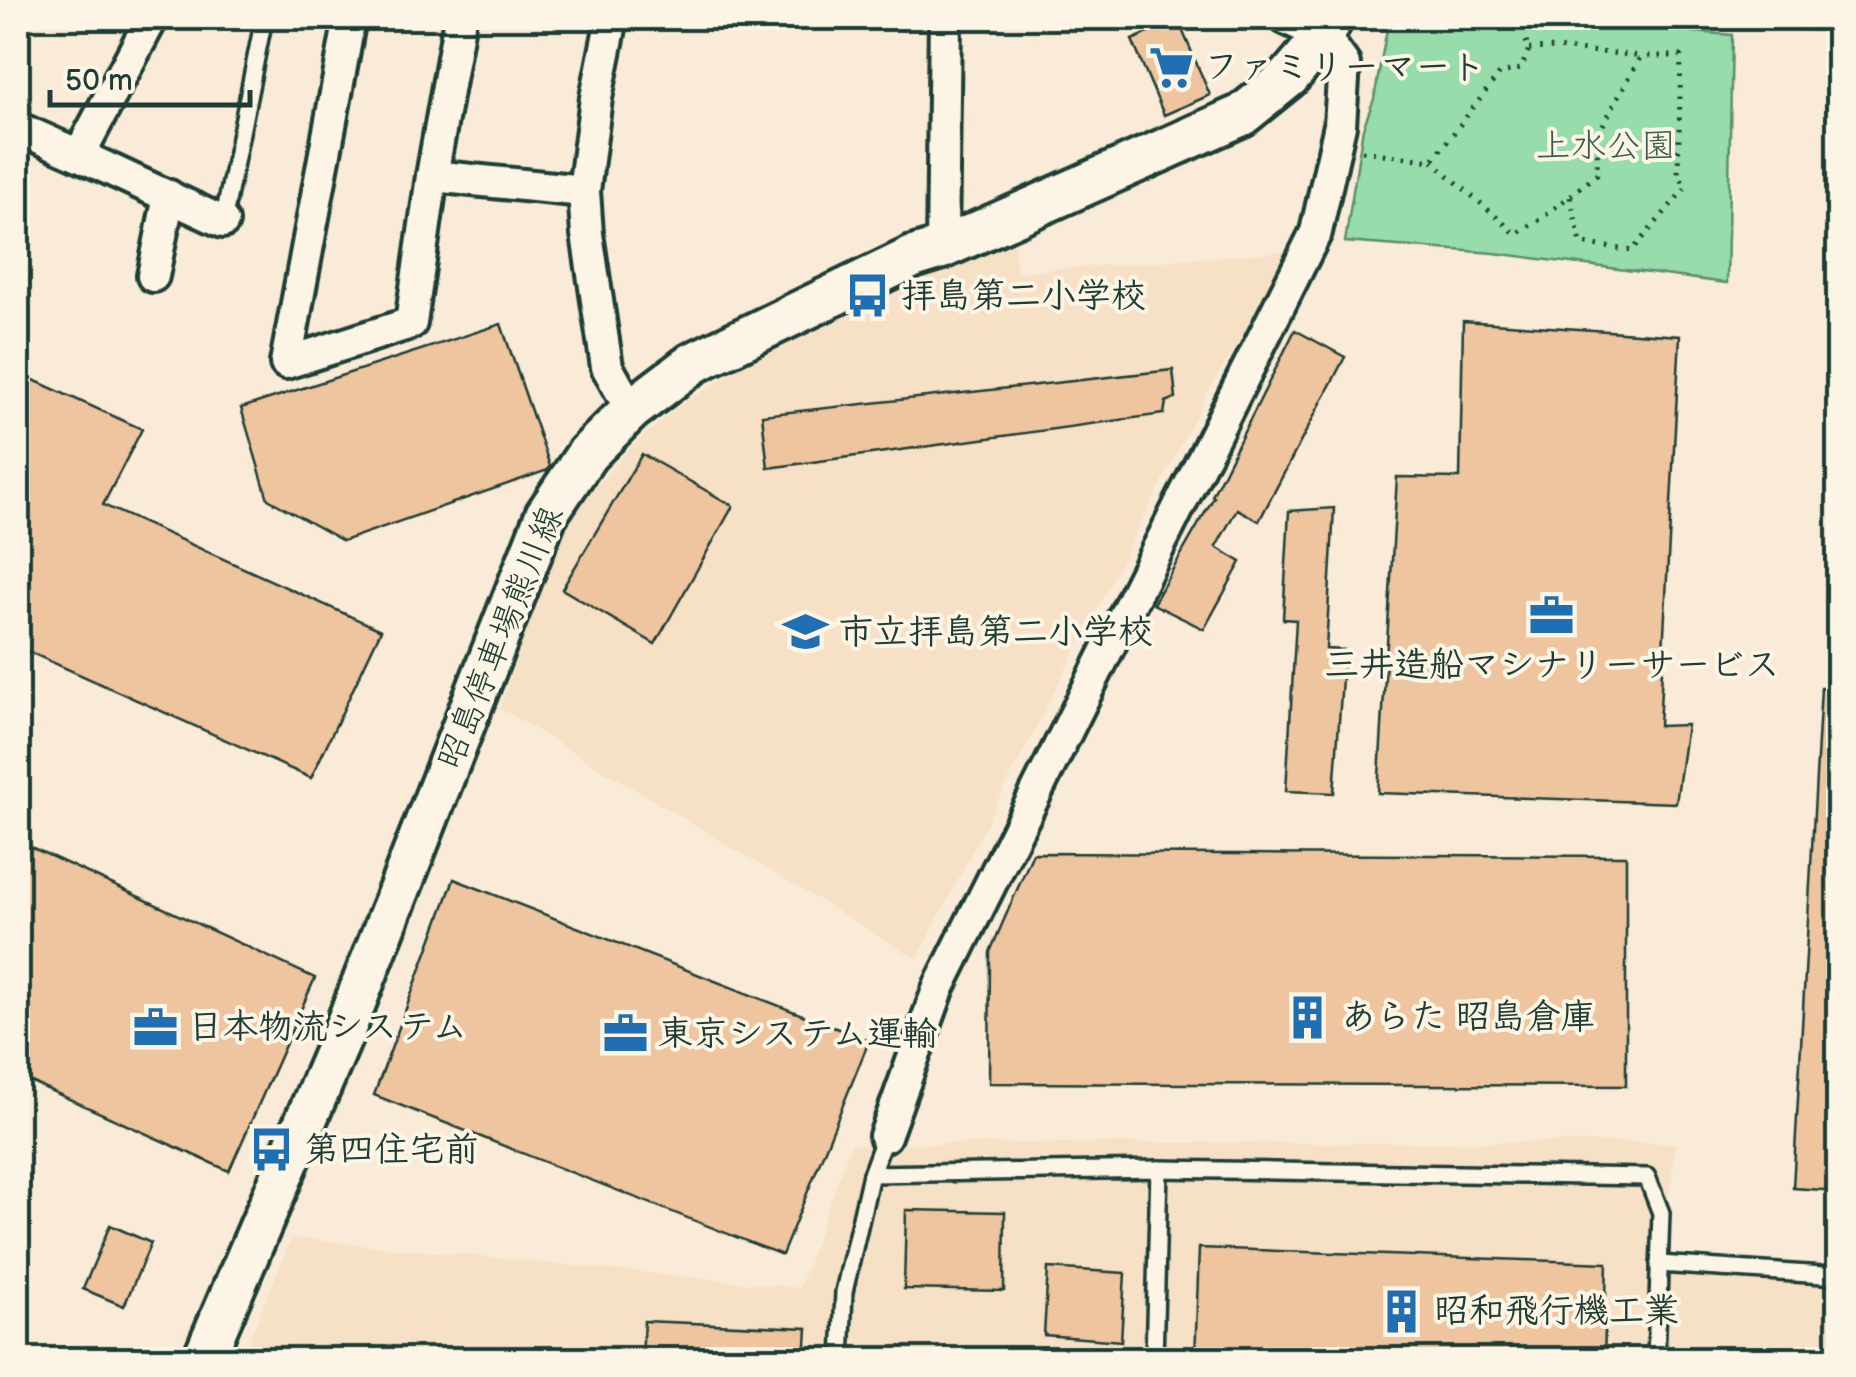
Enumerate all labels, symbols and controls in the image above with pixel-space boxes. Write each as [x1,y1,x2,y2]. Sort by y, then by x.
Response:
supermarket icon: ファミリーマート [1147,43,1195,91]
scale bar [50,45,250,107]
place label: ファミリーマート [1204,46,1485,89]
text: 50 m [65,63,133,99]
park label: 上水公園 [1536,125,1676,168]
bus stop icon: 拝島第二小学校 [844,272,892,320]
place label: 拝島第二小学校 [901,275,1146,318]
street label: 昭島停車場熊川線 [429,500,573,776]
office icon: 三井造船マシナリーサービス [1528,591,1576,639]
school or university icon: 市立拝島第二小学校 [781,608,829,656]
place label: 市立拝島第二小学校 [838,611,1153,654]
place label: 三井造船マシナリーサービス [1324,644,1780,687]
building icon: あらた 昭島倉庫 [1284,993,1332,1041]
place label: あらた 昭島倉庫 [1341,996,1595,1039]
office icon: 日本物流システム [131,1003,179,1051]
place label: 日本物流システム [188,1006,467,1049]
office icon: 東京システム運輸 [601,1010,649,1058]
place label: 東京システム運輸 [658,1013,937,1056]
bus stop icon: 第四住宅前 [247,1126,295,1174]
place label: 第四住宅前 [304,1129,479,1172]
building icon: 昭和飛行機工業 [1377,1287,1425,1335]
place label: 昭和飛行機工業 [1434,1290,1679,1333]

